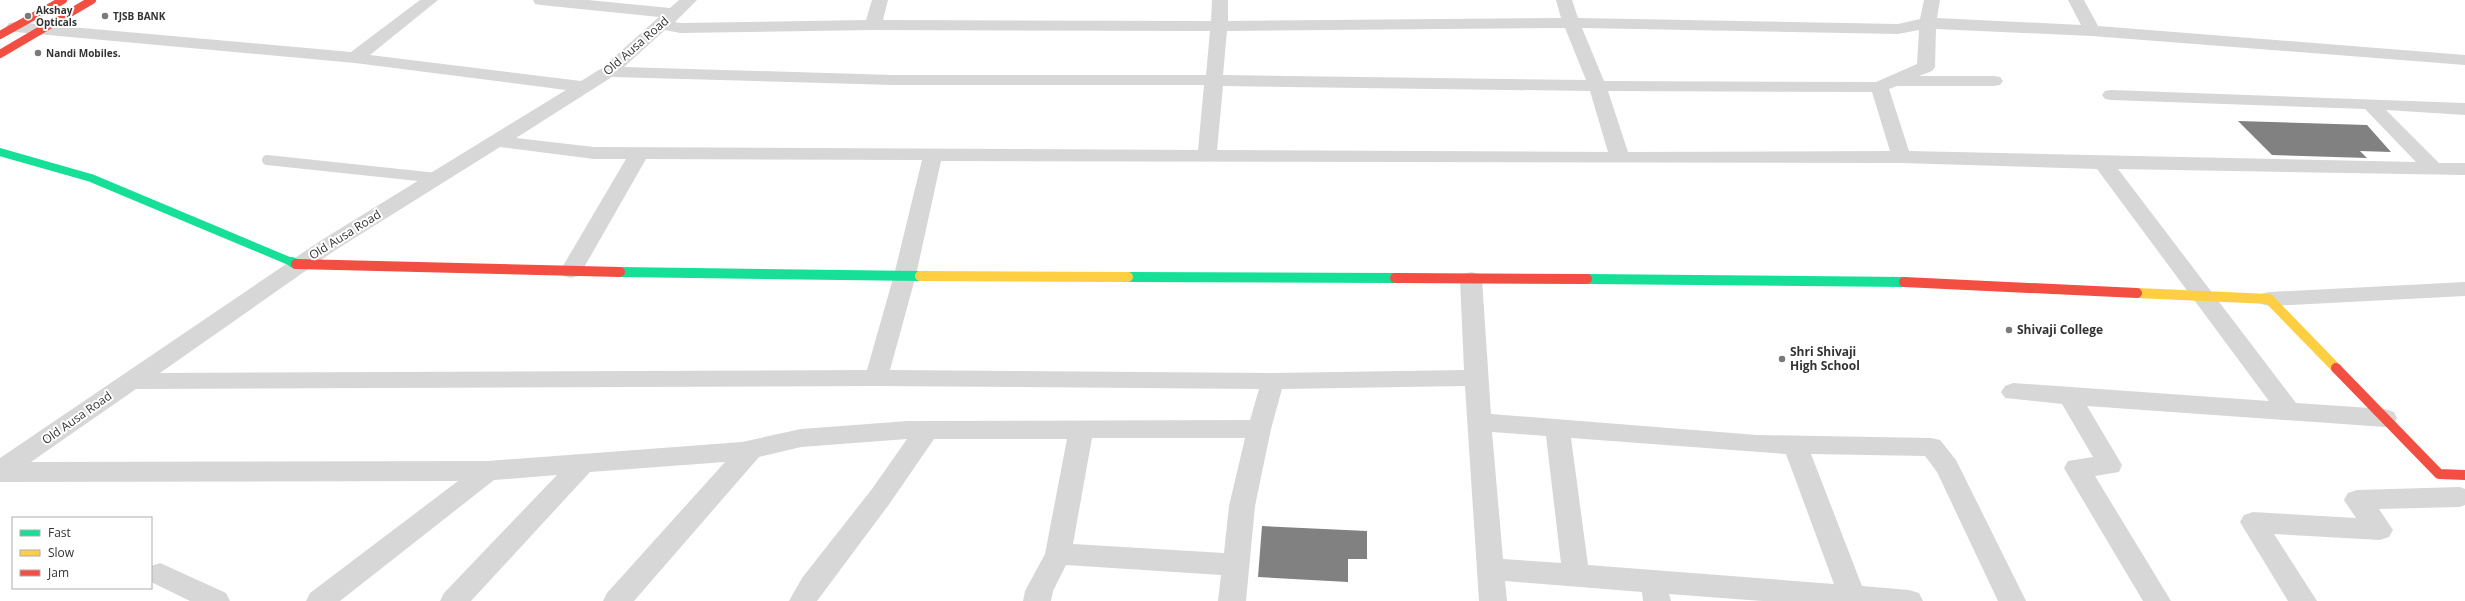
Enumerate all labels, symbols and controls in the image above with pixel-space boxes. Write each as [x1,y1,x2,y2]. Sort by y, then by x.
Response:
place label: Akshay Opticals [36,3,77,29]
place label: TJSB BANK [113,9,166,23]
marker: Akshay Opticals [23,11,33,21]
marker: TJSB BANK [100,11,110,21]
street label: Old Ausa Road [599,12,672,79]
place label: Nandi Mobiles. [46,46,121,60]
marker: Nandi Mobiles. [33,48,43,58]
street label: Old Ausa Road [305,206,384,263]
place label: Shivaji College [2017,321,2103,338]
marker: Shivaji College [2004,325,2014,335]
place label: Shri Shivaji High School [1790,343,1860,374]
marker: Shri Shivaji High School [1777,354,1787,364]
street label: Old Ausa Road [38,387,115,448]
legend [12,517,152,589]
text: Fast [48,524,71,541]
text: Slow [48,544,75,561]
text: Jam [47,564,69,581]

